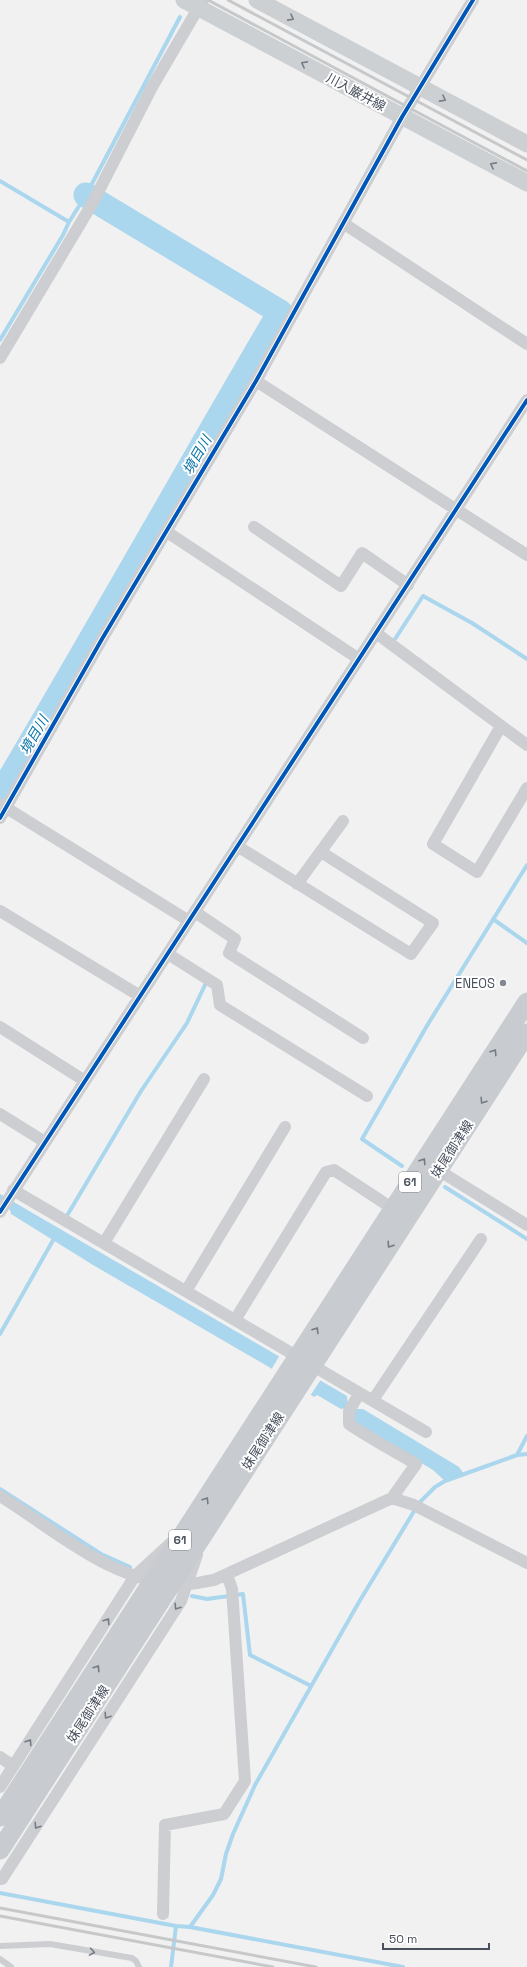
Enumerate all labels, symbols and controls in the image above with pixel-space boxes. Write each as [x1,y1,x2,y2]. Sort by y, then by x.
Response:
one-way arrow [287,13,294,21]
one-way arrow [301,61,308,69]
street label: 川入巌井線 [323,69,389,115]
one-way arrow [439,94,446,101]
one-way arrow [489,162,497,170]
water label: 境目川 [179,431,216,478]
water label: 境目川 [16,711,53,758]
place label: ENEOS [455,975,495,992]
marker: ENEOS [498,978,508,988]
one-way arrow [489,1049,497,1056]
one-way arrow [480,1097,488,1104]
street label: 妹尾御津線 [427,1117,477,1181]
one-way arrow [419,1159,426,1166]
road number: 61 [399,1172,421,1192]
one-way arrow [387,1241,394,1248]
one-way arrow [311,1327,318,1334]
street label: 妹尾御津線 [238,1409,288,1473]
one-way arrow [201,1497,208,1504]
road number: 61 [169,1530,191,1550]
one-way arrow [175,1603,182,1610]
one-way arrow [102,1618,110,1625]
one-way arrow [92,1665,100,1672]
street label: 妹尾御津線 [63,1682,113,1746]
one-way arrow [105,1712,112,1719]
one-way arrow [24,1739,31,1746]
one-way arrow [34,1822,41,1829]
scale bar [383,1925,489,1951]
text: 50 m [389,1931,417,1947]
one-way arrow [89,1947,95,1955]

